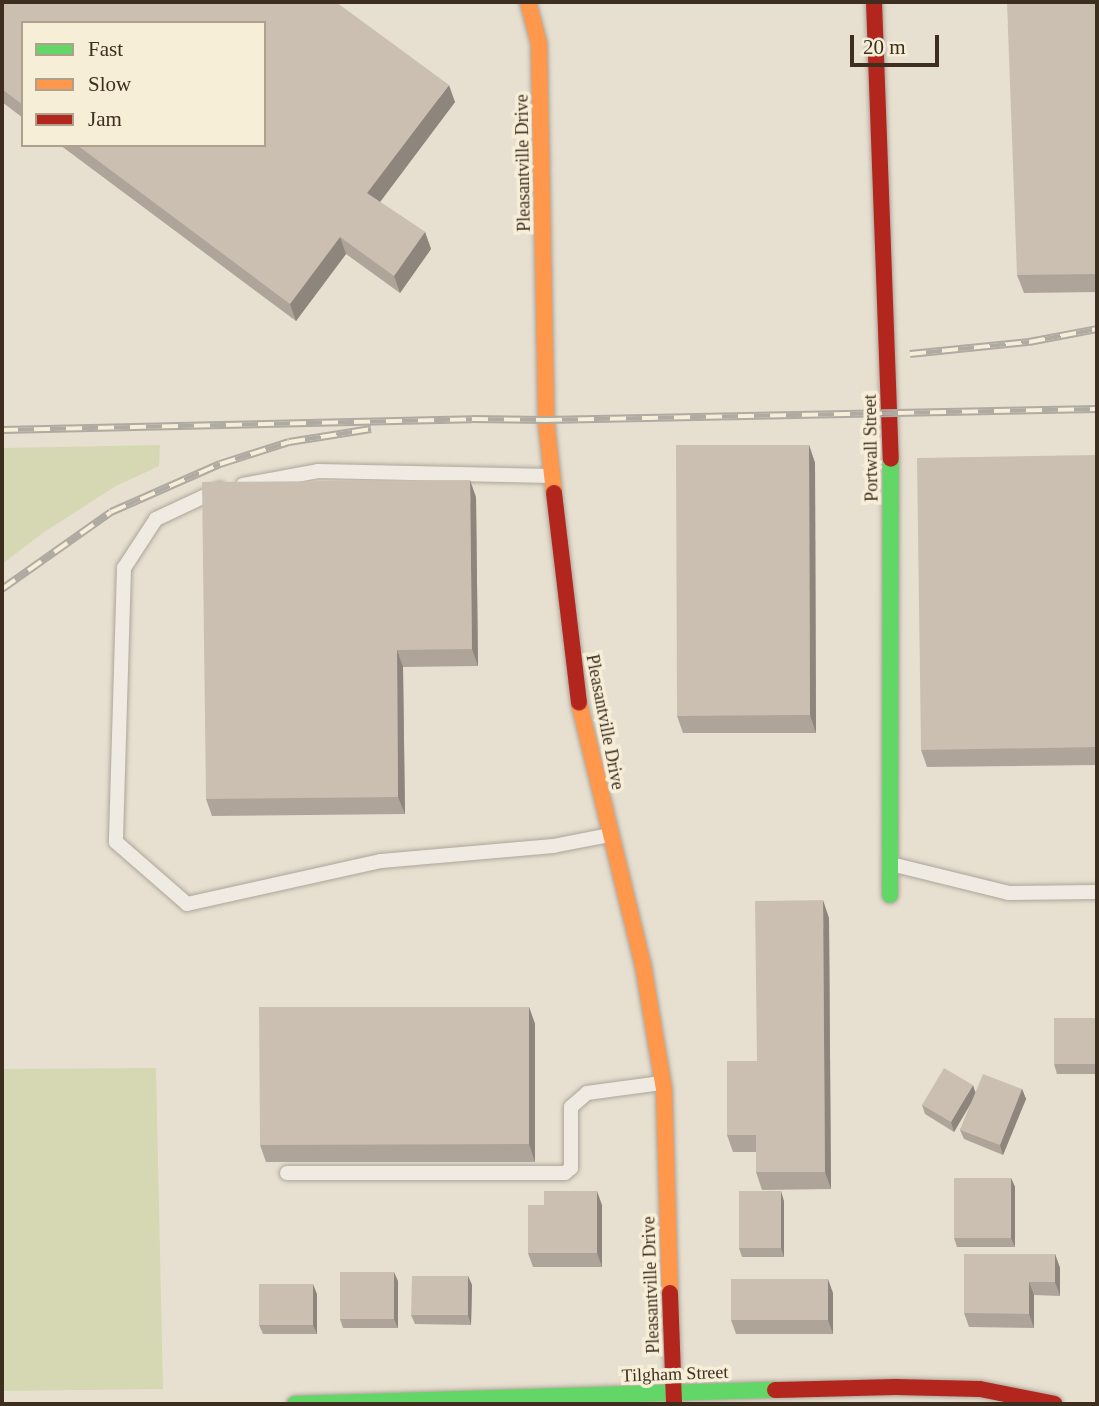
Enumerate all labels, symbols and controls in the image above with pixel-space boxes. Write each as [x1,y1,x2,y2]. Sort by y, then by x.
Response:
legend [21,21,266,147]
scale bar [854,21,943,65]
text: 20 m [863,35,906,59]
text: Fast [88,37,123,61]
text: Slow [88,72,131,96]
street label: Pleasantville Drive [511,94,535,232]
text: Jam [88,107,122,131]
street label: Portwall Street [859,394,883,502]
street label: Pleasantville Drive [581,652,629,792]
street label: Pleasantville Drive [638,1216,664,1354]
street label: Tilgham Street [621,1361,729,1387]

